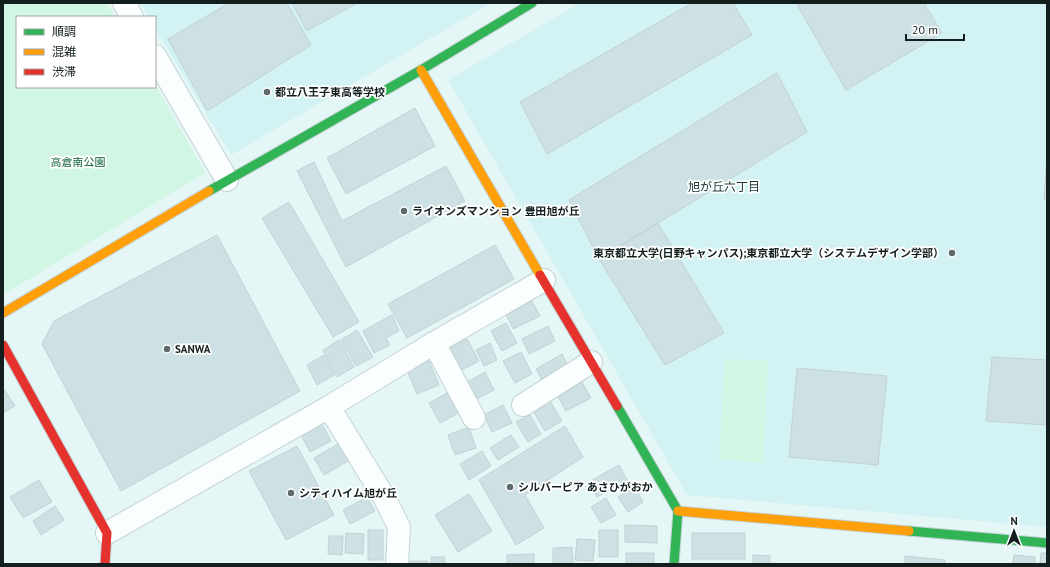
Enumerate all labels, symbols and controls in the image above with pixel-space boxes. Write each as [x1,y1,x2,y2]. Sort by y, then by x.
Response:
legend [16,16,156,88]
scale bar [906,16,964,42]
text: 20 m [912,22,938,37]
text: 順調 [52,24,76,39]
text: 混雑 [52,44,76,59]
text: 渋滞 [52,64,76,79]
place label: 都立八王子東高等学校 [275,85,385,99]
marker: 都立八王子東高等学校 [262,87,272,97]
park label: 高倉南公園 [51,155,106,169]
district label: 旭が丘六丁目 [688,179,760,194]
place label: ライオンズマンション 豊田旭が丘 [412,204,580,218]
marker: ライオンズマンション 豊田旭が丘 [399,206,409,216]
place label: 東京都立大学(日野キャンパス);東京都立大学（システムデザイン学部） [593,246,944,260]
marker: 東京都立大学(日野キャンパス);東京都立大学（システムデザイン学部） [947,248,957,258]
place label: SANWA [175,342,211,356]
marker: SANWA [162,344,172,354]
place label: シルバーピア あさひがおか [518,480,653,494]
marker: シルバーピア あさひがおか [505,482,515,492]
place label: シティハイム旭が丘 [299,486,397,500]
marker: シティハイム旭が丘 [286,488,296,498]
north arrow [994,511,1034,551]
text: N [1010,514,1018,528]

